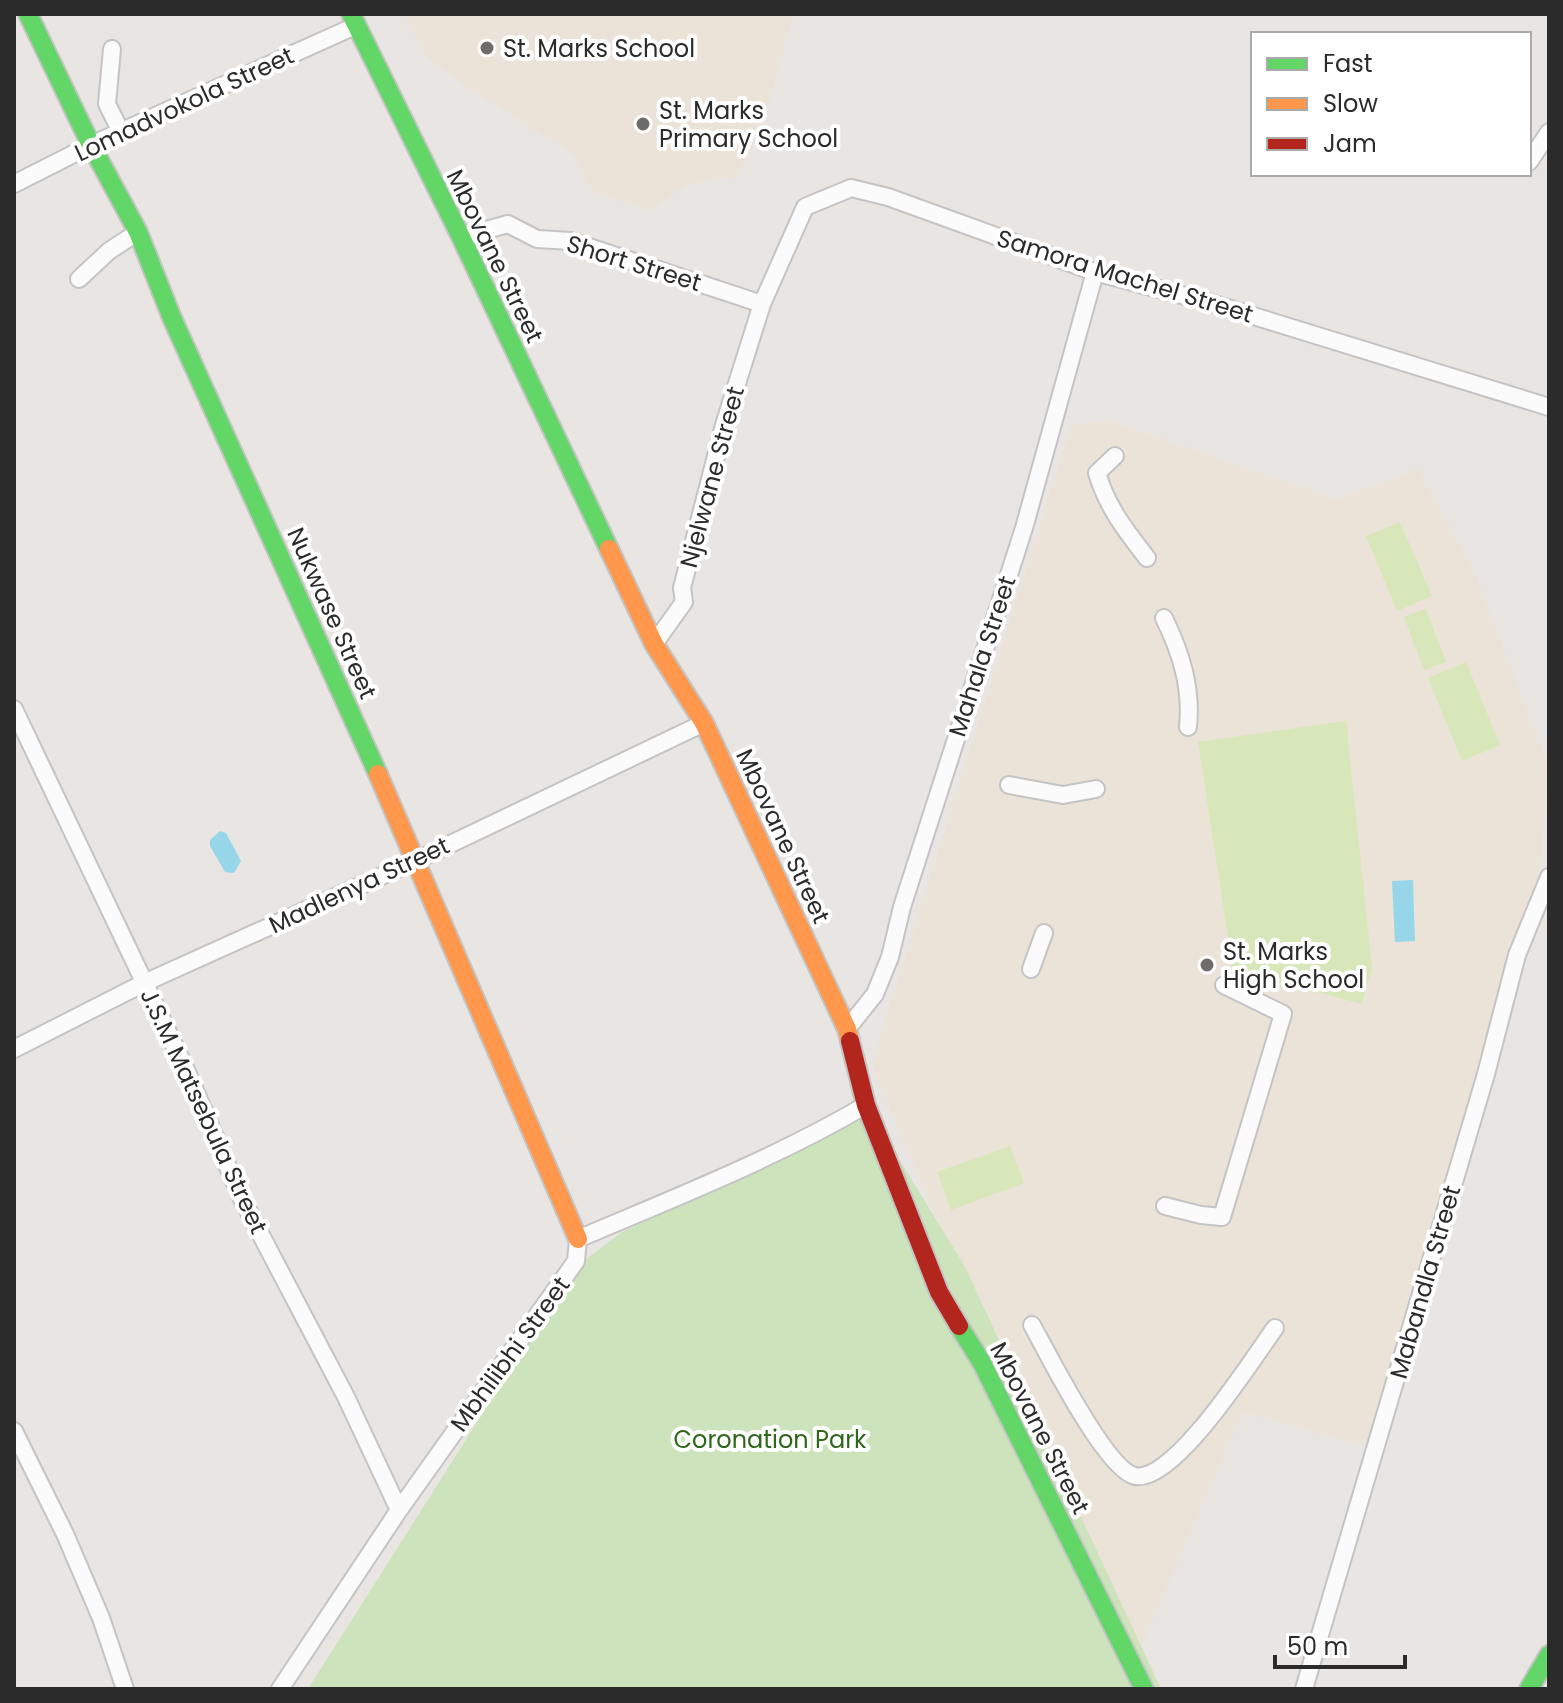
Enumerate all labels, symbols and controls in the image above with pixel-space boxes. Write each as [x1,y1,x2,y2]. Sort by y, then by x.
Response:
place label: St. Marks School [503,32,695,65]
legend [1251,32,1531,176]
street label: Lomadvokola Street [69,39,299,169]
marker: St. Marks School [478,39,496,57]
text: Fast [1323,47,1373,80]
text: Slow [1323,87,1378,120]
place label: St. Marks Primary School [659,94,838,155]
marker: St. Marks Primary School [634,115,652,133]
text: Jam [1323,127,1377,160]
street label: Mbovane Street [439,164,551,348]
street label: Samora Machel Street [993,221,1257,331]
street label: Short Street [563,227,705,299]
street label: Njelwane Street [672,383,752,571]
street label: Nukwase Street [279,522,385,704]
street label: Mahala Street [940,571,1024,741]
street label: Mbovane Street [728,743,838,929]
street label: Madlenya Street [263,829,455,941]
place label: St. Marks High School [1223,935,1364,996]
marker: St. Marks High School [1198,956,1216,974]
street label: J.S.M Matsebula Street [133,983,275,1239]
street label: Mabandla Street [1382,1181,1468,1383]
street label: Mbhilibhi Street [443,1270,577,1438]
street label: Mbovane Street [982,1336,1098,1520]
park label: Coronation Park [674,1423,867,1456]
scale bar [1275,1619,1405,1669]
text: 50 m [1287,1630,1348,1663]

